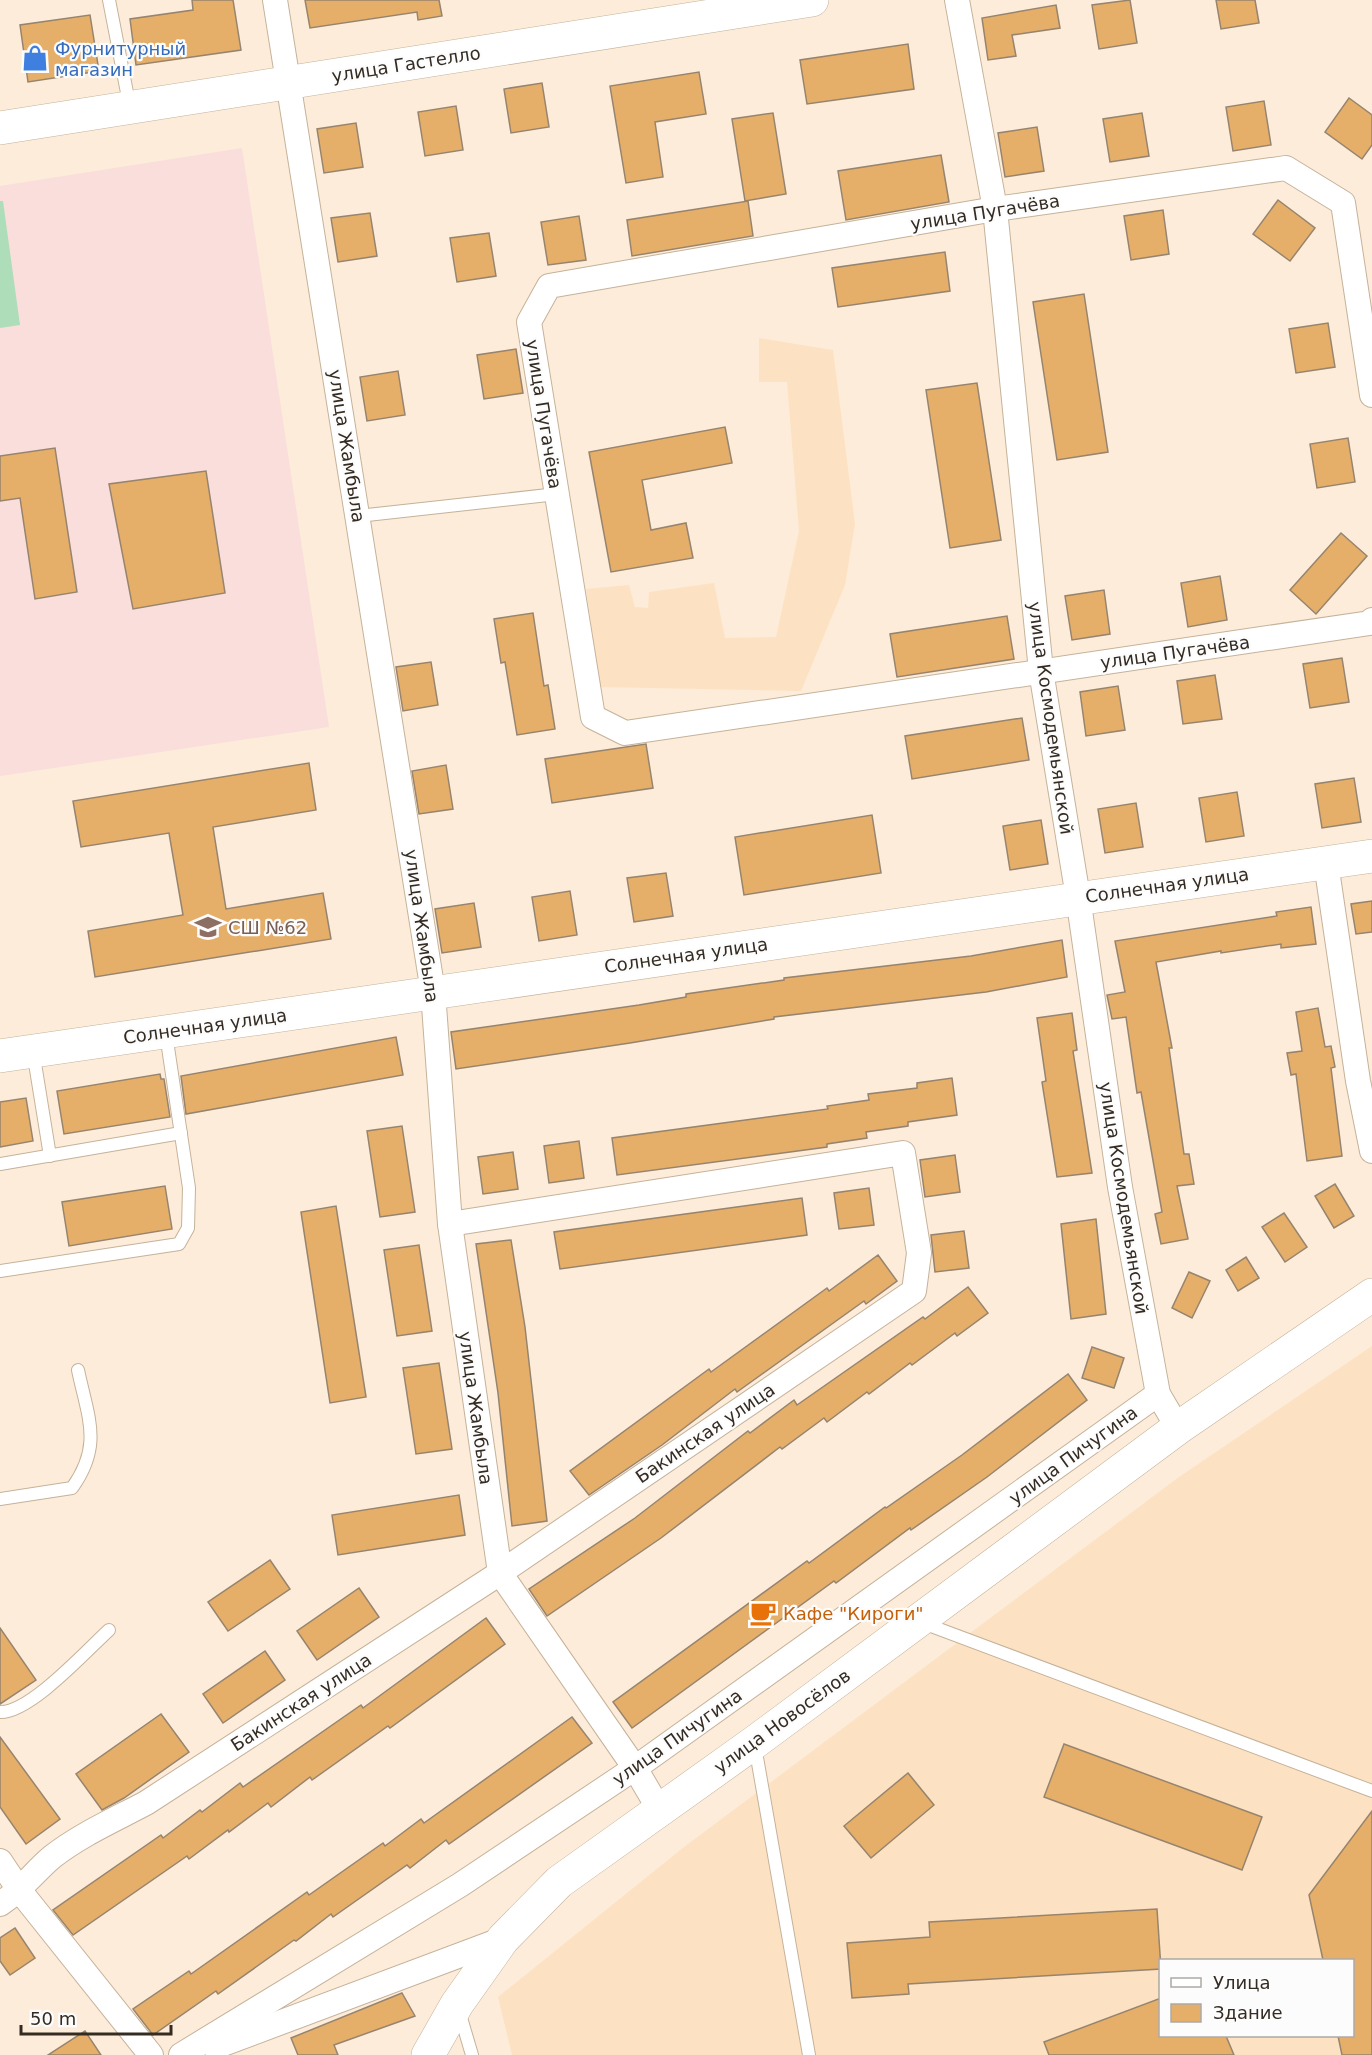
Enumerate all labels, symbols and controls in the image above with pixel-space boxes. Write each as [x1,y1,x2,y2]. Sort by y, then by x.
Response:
place label: Фурнитурный магазин [55,38,186,80]
street label: улица Гастелло [330,42,482,86]
shop icon: Фурнитурный магазин [20,43,50,73]
street label: улица Пугачёва [909,190,1061,234]
street label: улица Пугачёва [522,338,566,490]
street label: улица Жамбыла [325,368,369,524]
street label: улица Космодемьянской [1024,600,1078,836]
street label: улица Пугачёва [1099,631,1251,673]
street label: улица Жамбыла [401,848,443,1004]
street label: Солнечная улица [1084,863,1250,907]
school or university icon: СШ №62 [193,912,223,942]
place label: СШ №62 [228,917,307,938]
street label: Солнечная улица [603,933,769,977]
street label: Солнечная улица [122,1004,288,1048]
street label: улица Космодемьянской [1095,1080,1153,1316]
street label: улица Жамбыла [455,1330,497,1486]
street label: Бакинская улица [631,1379,779,1487]
street label: улица Пичугина [1005,1401,1141,1509]
cafe icon: Кафе "Кироги" [748,1598,778,1628]
place label: Кафе "Кироги" [783,1603,924,1624]
street label: Бакинская улица [227,1649,375,1755]
street label: улица Новосёлов [710,1665,854,1777]
street label: улица Пичугина [608,1684,746,1790]
legend [1159,1959,1354,2037]
text: Улица [1213,1972,1270,1993]
scale bar [21,1998,171,2036]
text: Здание [1213,2002,1283,2023]
text: 50 m [30,2008,76,2029]

